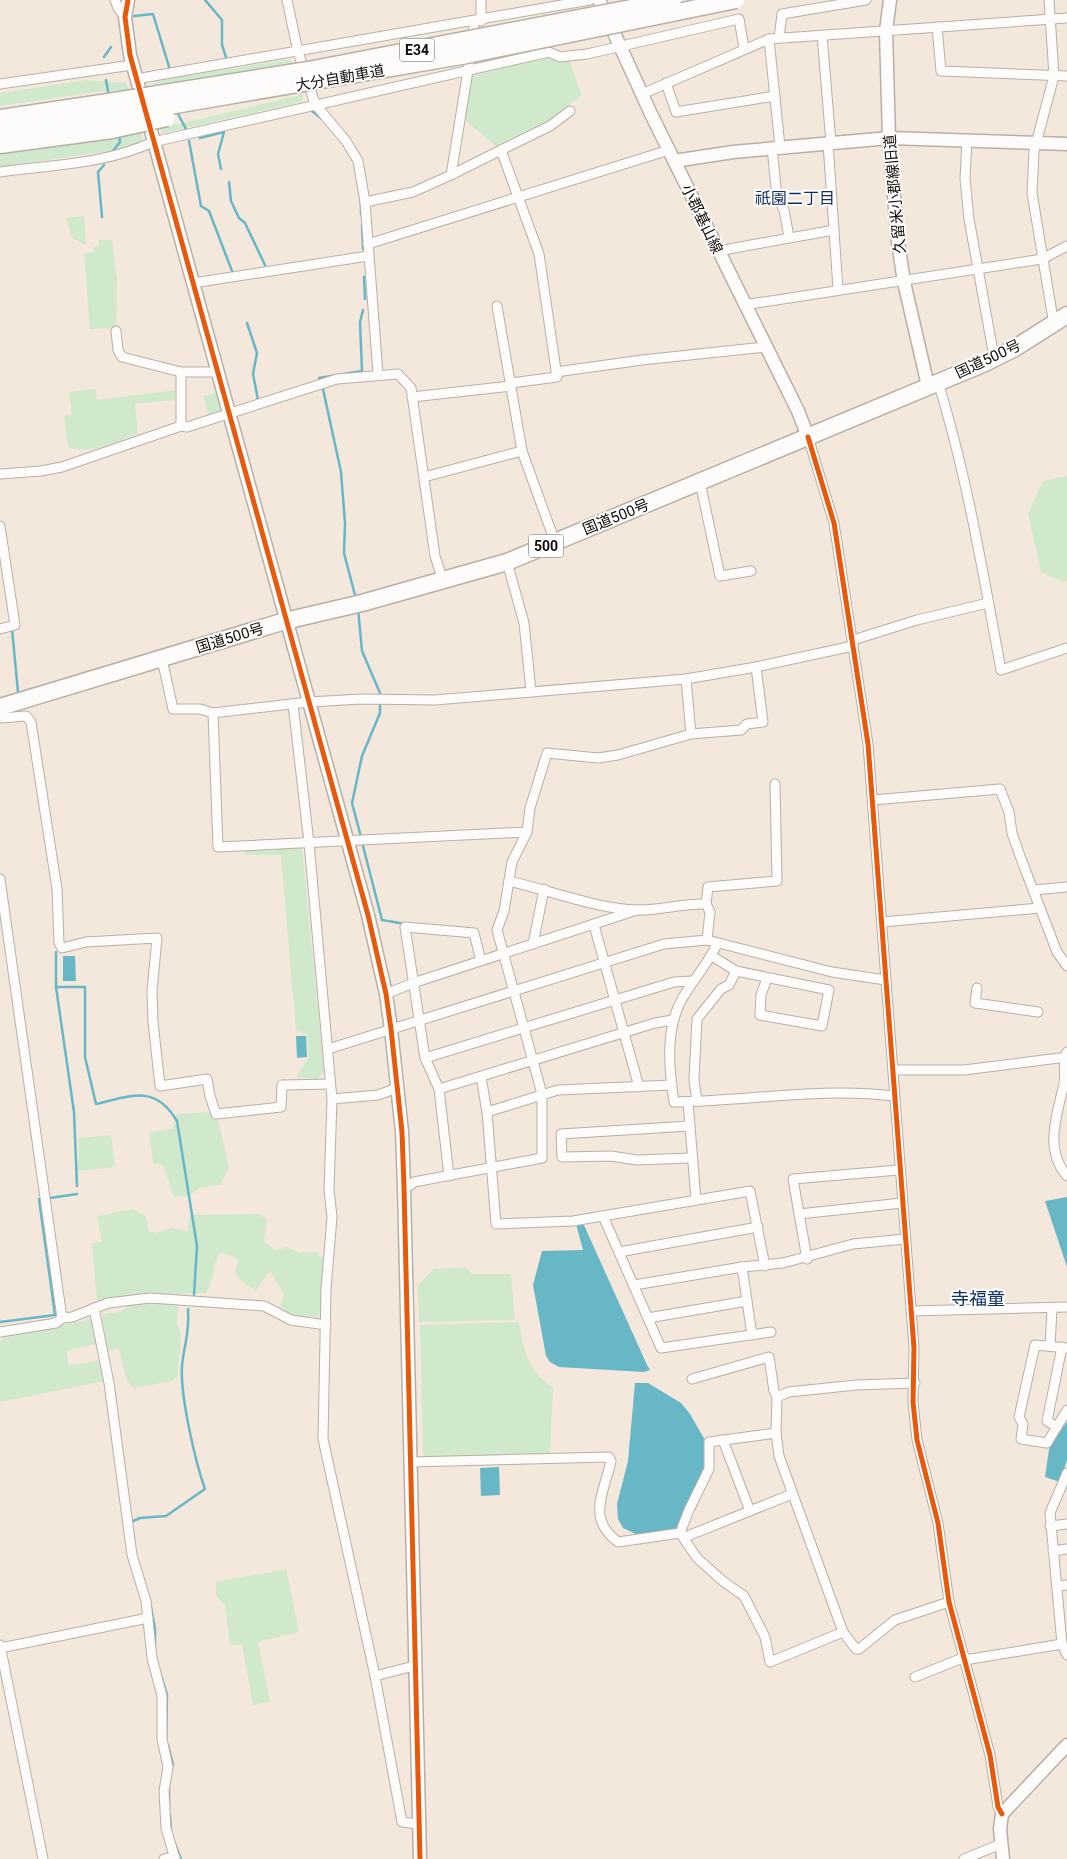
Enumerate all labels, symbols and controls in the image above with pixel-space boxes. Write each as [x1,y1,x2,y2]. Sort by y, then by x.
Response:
road number: E34 [400,38,434,62]
street label: 大分自動車道 [294,61,386,95]
street label: 久留米小郡線旧道 [881,133,909,255]
street label: 小郡基山線 [677,181,727,257]
district label: 祇園二丁目 [755,189,835,208]
street label: 国道500号 [952,336,1024,382]
street label: 国道500号 [580,495,652,539]
road number: 500 [528,534,564,558]
street label: 国道500号 [194,619,266,657]
district label: 寺福童 [951,1288,1005,1309]

